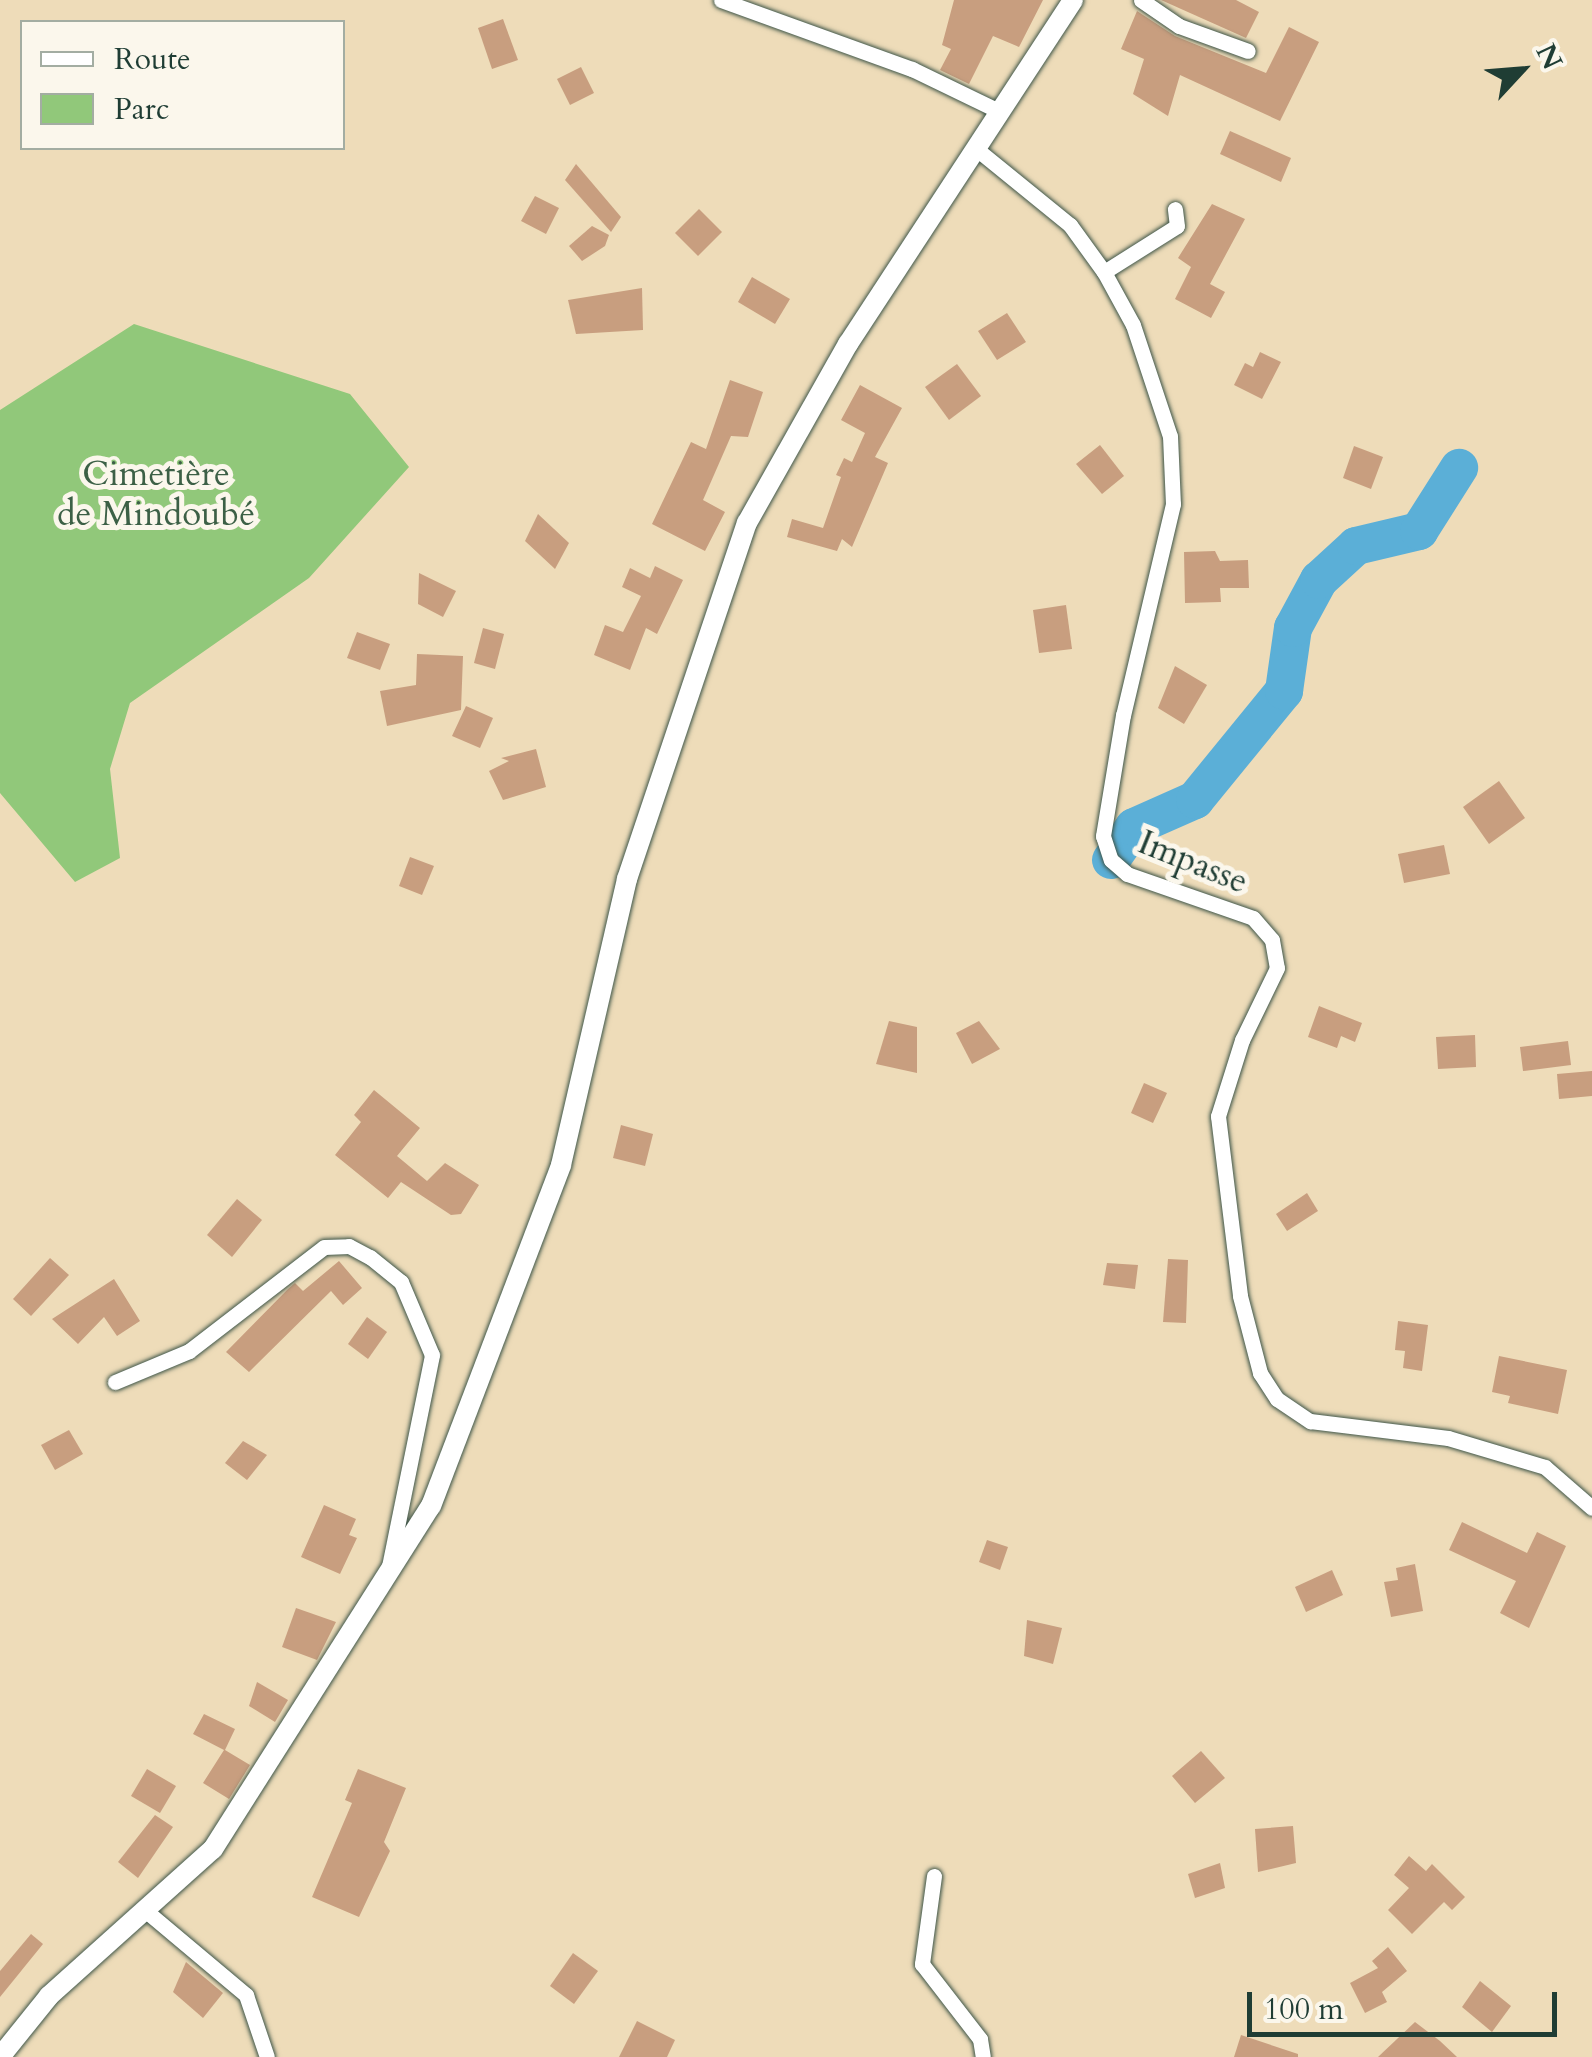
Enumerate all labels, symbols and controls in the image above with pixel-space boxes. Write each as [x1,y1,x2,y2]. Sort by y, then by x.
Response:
legend [20,20,345,150]
north arrow [1472,20,1572,120]
text: N [1527,38,1571,76]
text: Route [114,39,191,80]
text: Parc [114,89,169,130]
park label: Cimetière de Mindoubé [57,453,255,535]
street label: Impasse [1132,821,1254,903]
scale bar [1252,1972,1562,2034]
text: 100 m [1264,1989,1344,2030]

